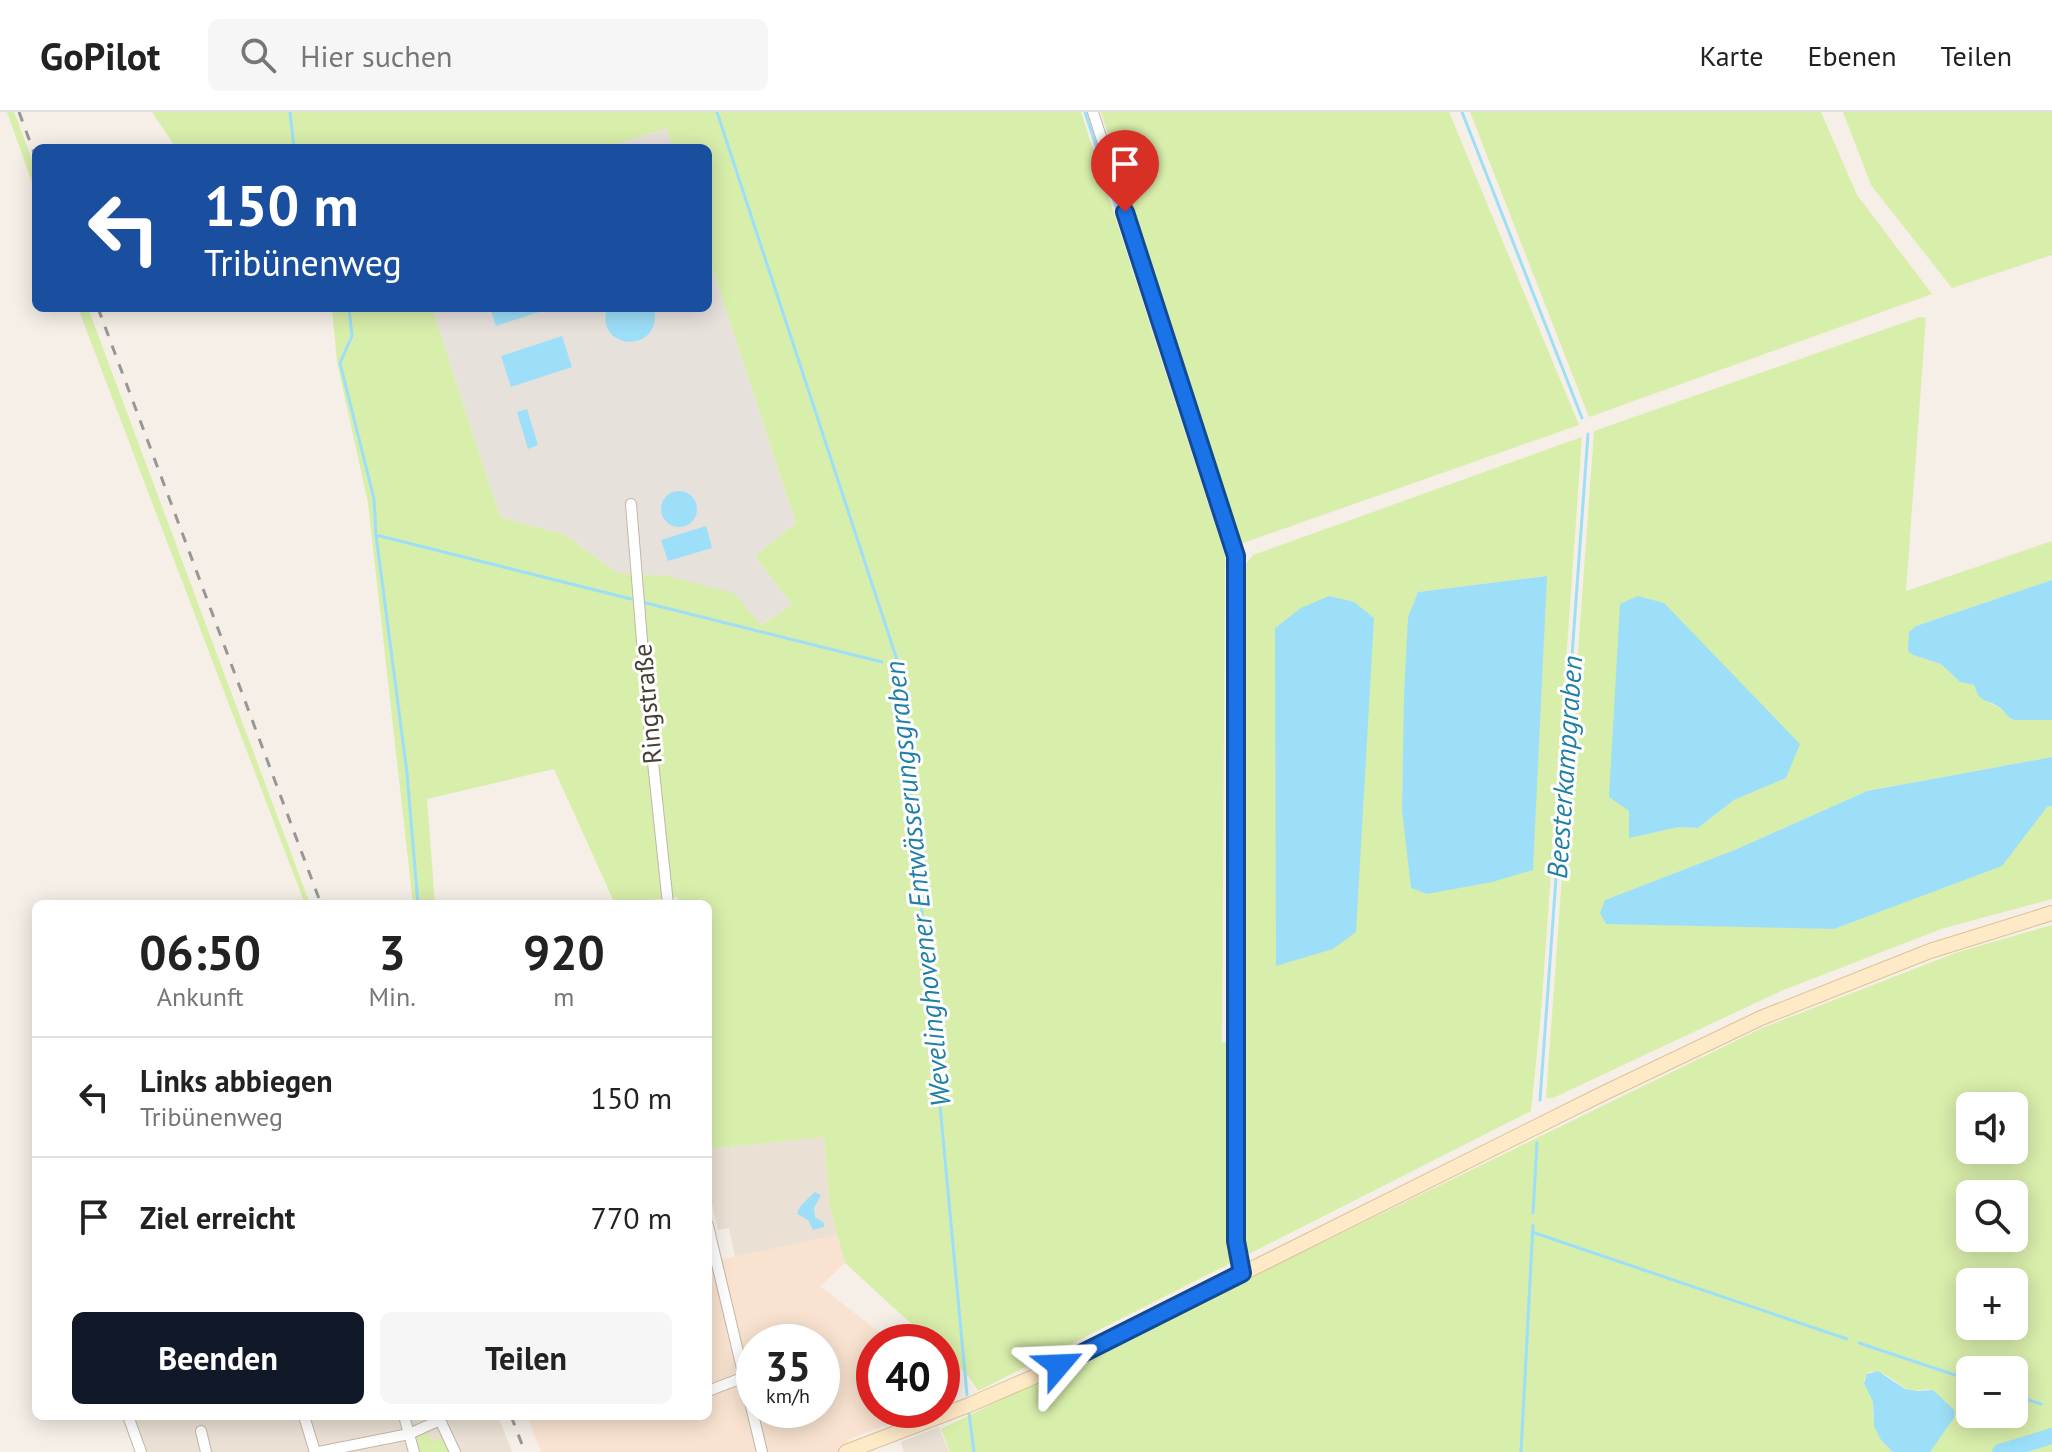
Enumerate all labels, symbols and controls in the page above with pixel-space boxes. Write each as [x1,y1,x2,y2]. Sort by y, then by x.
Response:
search box [208,19,768,91]
text: GoPilot [40,31,160,80]
icon: search [236,33,280,77]
text: Hier suchen [300,36,452,75]
text: Karte [1699,37,1763,74]
text: Ebenen [1807,37,1897,74]
text: Teilen [1941,37,2012,74]
pin [1091,130,1159,212]
icon: arrive [1103,142,1147,186]
text: 150 m [204,169,359,241]
icon: left [72,176,176,280]
text: Tribünenweg [204,239,402,286]
street label: Ringstraße [625,642,669,766]
water label: Beesterkampgraben [1538,654,1590,880]
water label: Wevelinghovener Entwässerungsgraben [875,659,959,1109]
text: 06:50 [139,921,261,983]
text: 3 [378,921,406,983]
text: 920 [523,921,605,983]
text: Ankunft [157,980,244,1013]
text: Min. [368,980,416,1013]
text: m [553,980,574,1013]
text: Links abbiegen [140,1061,333,1100]
icon: left [72,1075,116,1119]
text: 150 m [591,1078,672,1117]
map controls [1956,1092,2028,1428]
button: sound [1956,1092,2028,1164]
text: Tribünenweg [140,1100,283,1133]
button: search [1956,1180,2028,1252]
icon: arrive [72,1195,116,1239]
text: Ziel erreicht [140,1198,295,1237]
text: 770 m [591,1198,672,1237]
button: + [1956,1268,2028,1340]
button: Beenden [72,1312,364,1404]
button: Teilen [380,1312,672,1404]
position arrow [1017,1323,1101,1407]
speed limit sign: 40 [856,1324,960,1428]
text: 35 [765,1340,811,1392]
button: − [1956,1356,2028,1428]
text: km/h [766,1383,810,1409]

